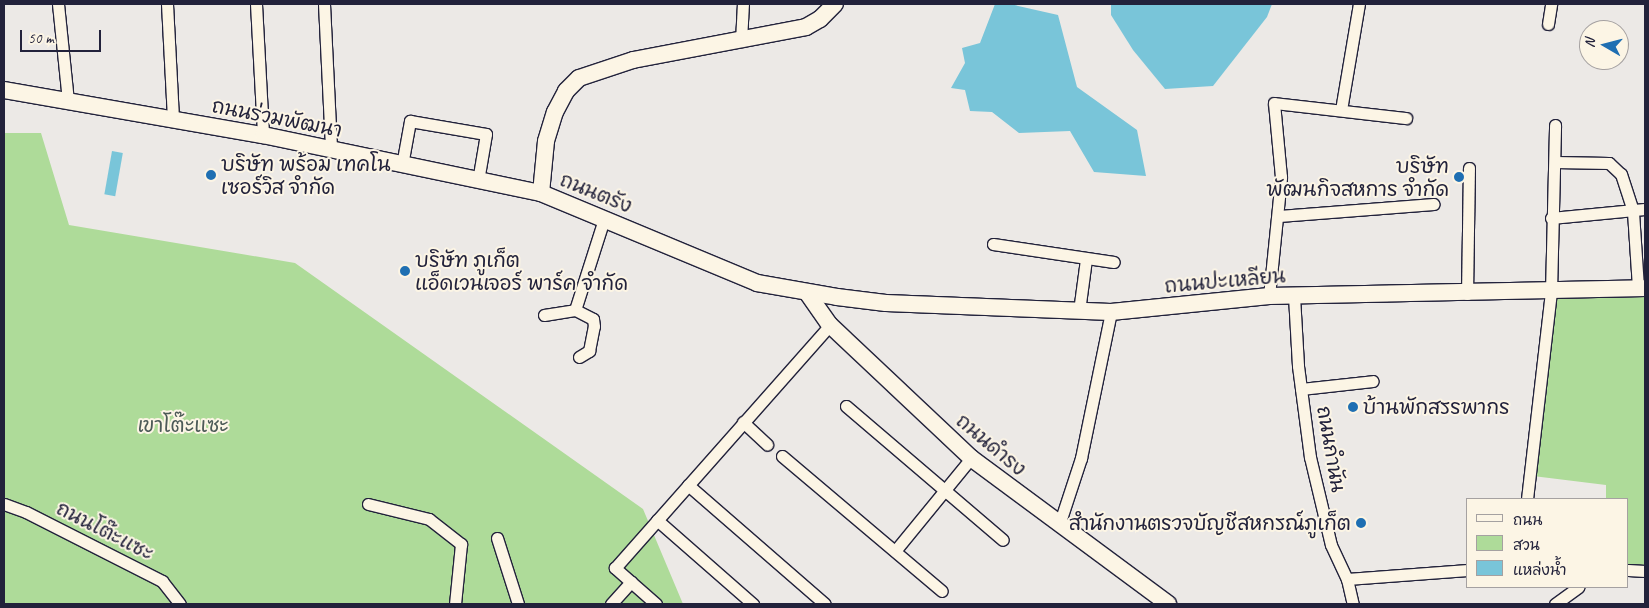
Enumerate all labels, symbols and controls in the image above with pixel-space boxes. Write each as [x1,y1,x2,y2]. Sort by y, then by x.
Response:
scale bar [22,20,104,52]
north arrow [1579,20,1629,70]
text: 50 m [28,29,54,48]
text: N [1581,38,1599,48]
street label: ถนนร่วมพัฒนา [210,94,344,142]
place label: บริษัท พร้อม เทคโน เซอร์วิส จำกัด [221,152,390,199]
place label: บริษัท พัฒนกิจสหการ จำกัด [1266,154,1449,201]
street label: ถนนตรัง [556,168,636,218]
marker: บริษัท พร้อม เทคโน เซอร์วิส จำกัด [205,169,217,181]
marker: บริษัท พัฒนกิจสหการ จำกัด [1453,171,1465,183]
place label: บริษัท ภูเก็ต แอ็ดเวนเจอร์ พาร์ค จำกัด [415,248,628,295]
street label: ถนนปะเหลียน [1163,264,1287,298]
marker: บริษัท ภูเก็ต แอ็ดเวนเจอร์ พาร์ค จำกัด [399,265,411,277]
place label: บ้านพักสรรพากร [1363,395,1510,419]
marker: บ้านพักสรรพากร [1347,401,1359,413]
street label: ถนนกำนัน [1312,404,1350,494]
street label: ถนนดำรง [951,409,1031,481]
park label: เขาโต๊ะแซะ [137,413,229,437]
street label: ถนนโต๊ะแซะ [52,496,158,566]
legend [1466,498,1629,588]
place label: สำนักงานตรวจบัญชีสหกรณ์ภูเก็ต [1069,511,1351,535]
text: ถนน [1513,511,1542,530]
marker: สำนักงานตรวจบัญชีสหกรณ์ภูเก็ต [1355,517,1367,529]
text: สวน [1513,536,1540,555]
text: แหล่งน้ำ [1513,561,1567,580]

